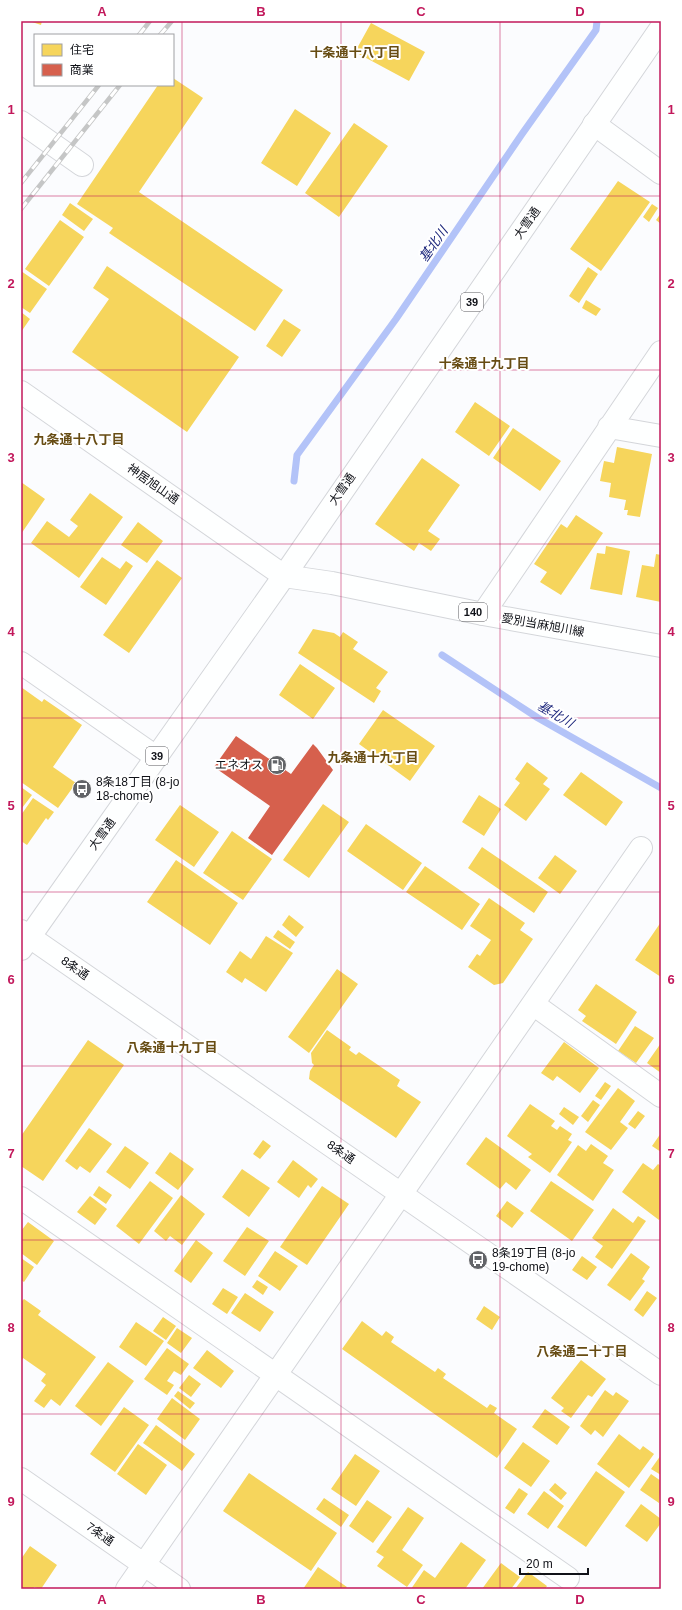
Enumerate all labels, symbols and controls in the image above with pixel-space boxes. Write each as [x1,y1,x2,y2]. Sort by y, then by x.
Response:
text: A [97,4,107,19]
text: B [256,4,266,19]
text: C [416,4,426,19]
text: D [575,4,585,19]
legend [34,34,174,86]
text: 住宅 [70,43,94,57]
district label: 十条通十八丁目 [309,45,401,60]
text: 商業 [70,63,94,77]
text: 1 [7,102,15,117]
text: 1 [667,102,675,117]
street label: 大雪通 [511,204,543,242]
water label: 基北川 [416,222,452,265]
text: 2 [7,276,15,291]
text: 2 [667,276,675,291]
road number: 39 [461,293,483,311]
district label: 十条通十九丁目 [438,356,530,371]
district label: 九条通十八丁目 [33,432,125,447]
text: 3 [7,450,15,465]
text: 3 [667,450,675,465]
street label: 神居旭山通 [124,461,182,507]
street label: 大雪通 [326,470,358,508]
road number: 140 [459,603,487,621]
street label: 愛別当麻旭川線 [500,611,586,639]
text: 4 [7,624,15,639]
text: 4 [667,624,675,639]
water label: 基北川 [535,698,578,732]
road number: 39 [146,747,168,765]
district label: 九条通十九丁目 [327,750,419,765]
fuel station icon: エネオス [266,754,288,776]
place label: エネオス [215,758,263,772]
place label: 8条18丁目 (8-jo 18-chome) [96,775,180,803]
bus stop icon: 8条18丁目 (8-jo 18-chome) [71,778,93,800]
text: 5 [7,798,15,813]
text: 5 [667,798,675,813]
street label: 大雪通 [86,815,118,853]
street label: 8条通 [58,953,92,983]
text: 6 [7,972,15,987]
text: 6 [667,972,675,987]
district label: 八条通十九丁目 [126,1040,218,1055]
street label: 8条通 [324,1137,358,1167]
text: 7 [7,1146,15,1161]
text: 7 [667,1146,675,1161]
place label: 8条19丁目 (8-jo 19-chome) [492,1246,576,1274]
bus stop icon: 8条19丁目 (8-jo 19-chome) [467,1249,489,1271]
text: 8 [7,1320,15,1335]
text: 8 [667,1320,675,1335]
district label: 八条通二十丁目 [536,1344,628,1359]
text: 9 [7,1494,15,1509]
text: 9 [667,1494,675,1509]
street label: 7条通 [83,1519,117,1549]
scale bar [520,1550,588,1576]
text: 20 m [526,1557,553,1571]
text: A [97,1592,107,1607]
text: B [256,1592,266,1607]
text: C [416,1592,426,1607]
text: D [575,1592,585,1607]

